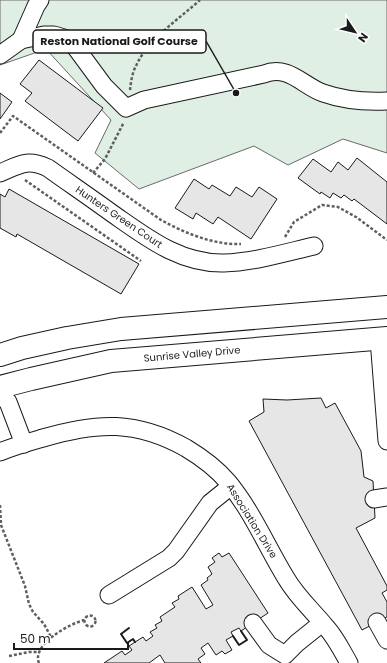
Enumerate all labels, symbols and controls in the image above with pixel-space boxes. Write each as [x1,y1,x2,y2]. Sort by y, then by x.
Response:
north arrow [335,12,375,52]
callout: Reston National Golf Course [33,30,206,53]
text: N [354,30,372,46]
text: Reston National Golf Course [40,33,198,49]
street label: Hunters Green Court [72,182,166,252]
street label: Sunrise Valley Drive [143,342,241,366]
street label: Association Drive [223,481,281,561]
scale bar [14,625,128,651]
text: 50 m [20,630,51,647]

